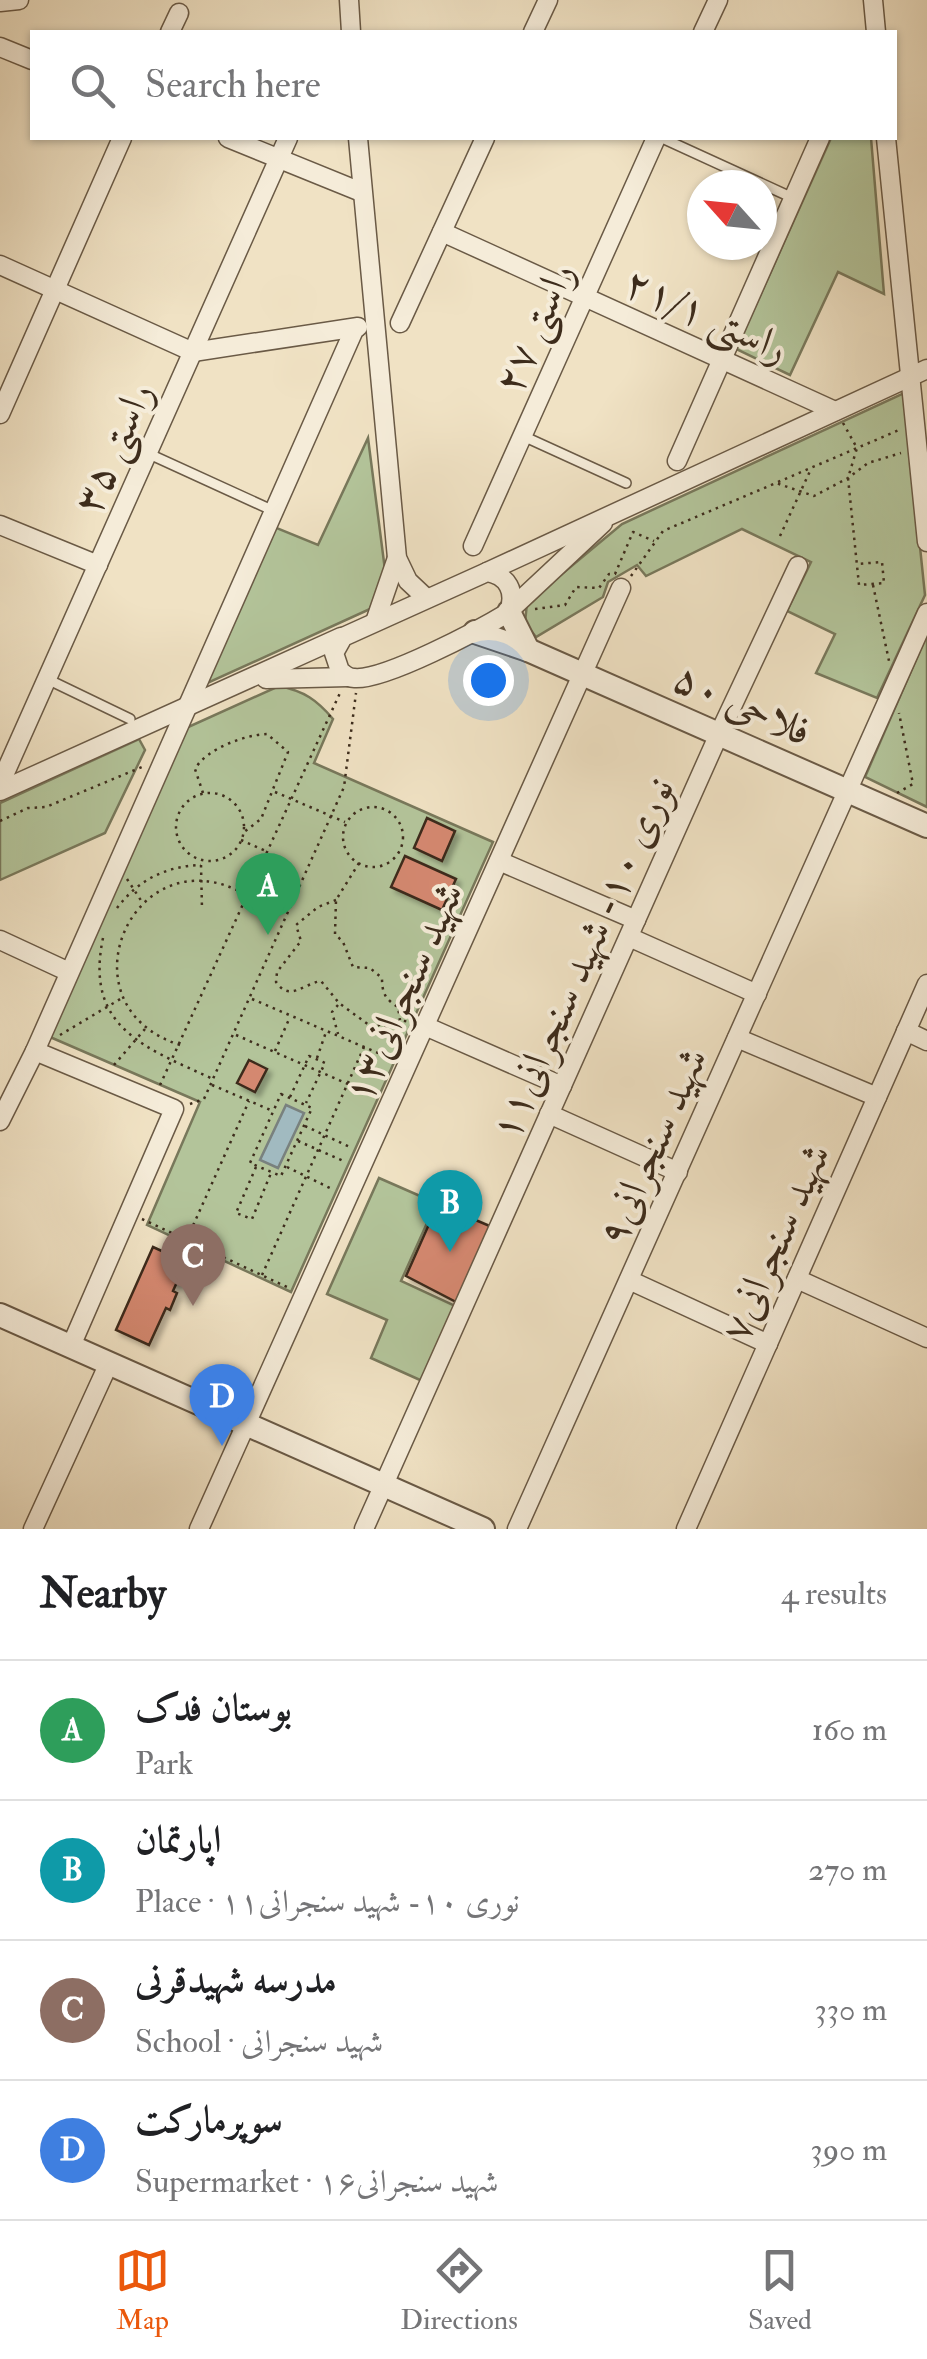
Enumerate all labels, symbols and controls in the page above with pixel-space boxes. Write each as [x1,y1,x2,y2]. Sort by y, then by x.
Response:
search box [30,30,897,140]
icon: search [65,58,120,113]
text: Search here [145,61,321,109]
north arrow [687,170,777,260]
street label: راستی ۲۷ [483,254,589,402]
street label: راستی ۲۱/۱ [615,257,796,377]
street label: راستی ۳۵ [62,374,168,522]
street label: فلاحی ۵۰ [665,652,819,758]
your location [463,655,514,706]
street label: نوری ۱۰- شهید سنجرانی۱۱ [479,769,686,1148]
pin: A [236,852,300,935]
street label: شهید سنجرانی۱۳ [332,875,476,1111]
street label: شهید سنجرانی۹ [586,1040,720,1254]
street label: شهید سنجرانی۷ [709,1136,843,1350]
pin: B [418,1170,482,1252]
pin: C [160,1224,226,1306]
pin: D [190,1364,254,1446]
text: Nearby [40,1568,166,1620]
text: 4 results [781,1574,887,1614]
text: بوستان فدک [135,1684,292,1732]
text: A [62,1710,83,1750]
text: 160 m [812,1710,887,1750]
text: Park [135,1744,193,1784]
text: اپارتمان [135,1816,221,1864]
text: B [62,1850,83,1890]
text: 270 m [808,1850,887,1890]
text: Place · نوری ۱۰- شهید سنجرانی۱۱ [135,1882,520,1922]
text: مدرسه شهیدقرنی [135,1956,337,2004]
text: C [61,1990,84,2030]
text: 330 m [814,1990,887,2030]
text: School · شهید سنجرانی [135,2022,383,2062]
text: سوپرمارکت [135,2096,283,2144]
text: D [59,2130,86,2170]
text: 390 m [810,2130,887,2170]
text: Supermarket · شهید سنجرانی۱۶ [135,2162,499,2202]
tab: Map [115,2243,170,2338]
tab: Directions [400,2243,518,2338]
tab: Saved [748,2243,812,2338]

